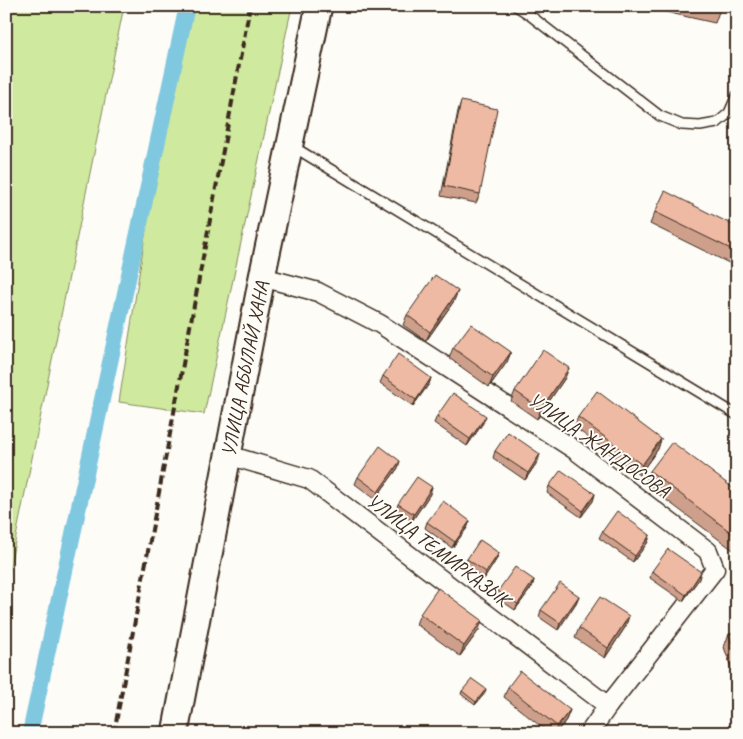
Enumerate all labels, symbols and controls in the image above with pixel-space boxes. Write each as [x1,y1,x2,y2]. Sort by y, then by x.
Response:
street label: УЛИЦА АБЫЛАЙ ХАНА [216,279,274,458]
street label: УЛИЦА ЖАНДОСОВА [523,387,675,504]
street label: УЛИЦА ТЕМИРКАЗЫК [362,488,518,614]

